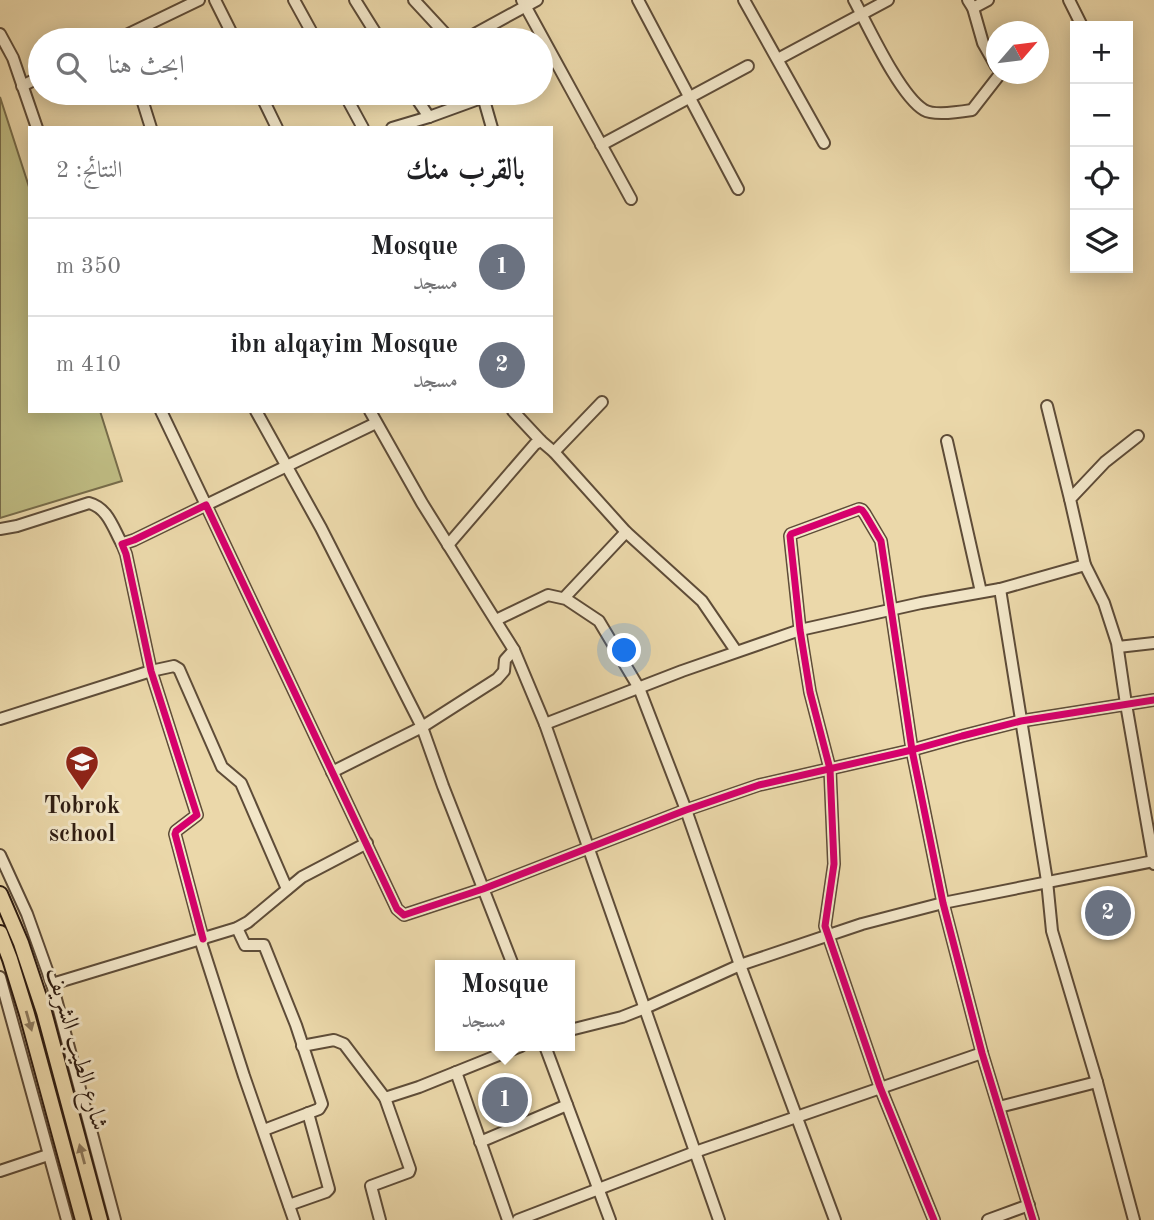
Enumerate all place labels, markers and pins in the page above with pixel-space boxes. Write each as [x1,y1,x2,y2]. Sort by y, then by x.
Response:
school or university icon: Tobrok school [63,743,101,792]
place label: Tobrok school [44,795,120,847]
pin: 2 [1085,887,1131,939]
pin: 1 [482,1074,528,1126]

